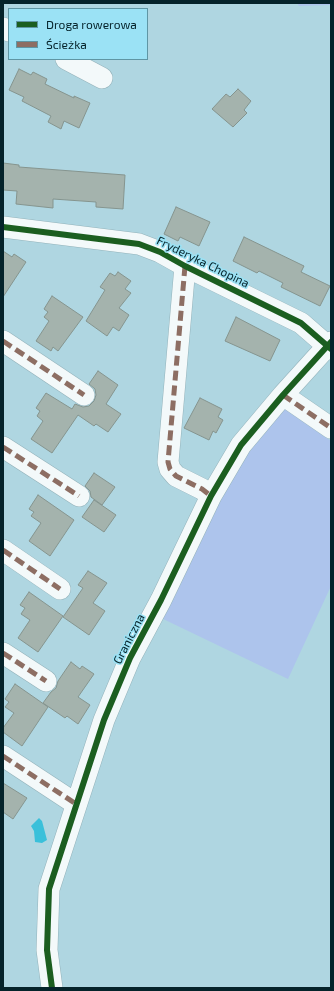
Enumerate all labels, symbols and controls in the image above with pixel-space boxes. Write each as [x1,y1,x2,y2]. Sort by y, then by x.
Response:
legend [8,8,148,60]
text: Droga rowerowa [46,17,137,31]
text: Ścieżka [46,37,87,51]
street label: Fryderyka Chopina [154,233,252,291]
street label: Graniczna [110,611,148,667]

